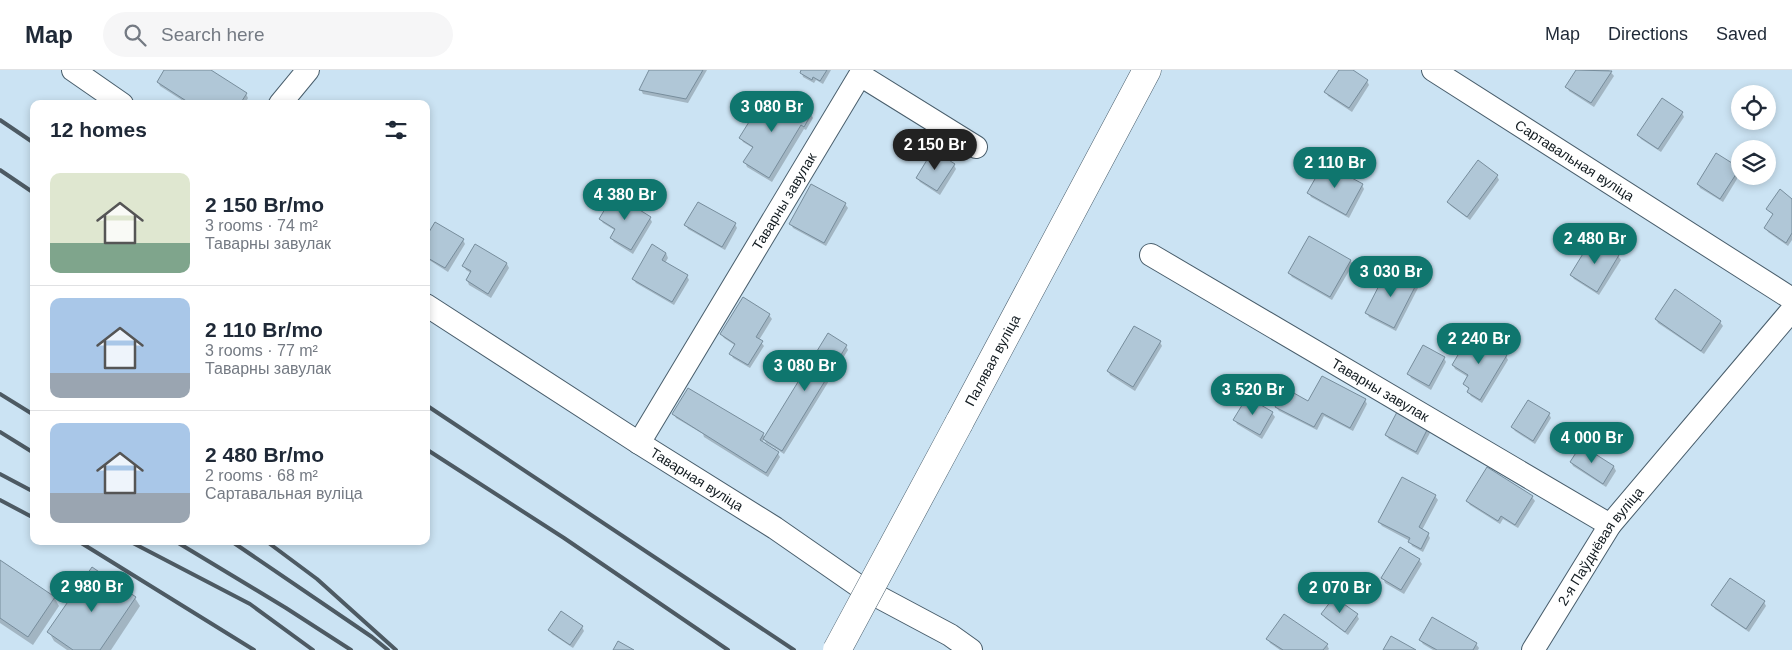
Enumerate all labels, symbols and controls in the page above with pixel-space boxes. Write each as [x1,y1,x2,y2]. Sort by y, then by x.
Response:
search box [103,12,453,57]
text: Map [25,21,73,48]
icon: search [121,21,149,49]
text: Search here [161,24,265,45]
text: Map [1545,24,1580,44]
text: Directions [1608,24,1688,44]
text: Saved [1716,24,1767,44]
map controls [1731,85,1776,185]
button: locate [1731,85,1776,130]
pin: 3 080 Br [720,90,824,133]
text: 3 080 Br [741,98,803,115]
icon: filters [382,116,410,144]
street label: Сартавальная вуліца [1512,116,1637,204]
text: 12 homes [50,118,147,141]
pin: 2 150 Br [883,128,987,171]
text: 2 150 Br [904,136,966,153]
button: layers [1731,140,1776,185]
pin: 2 110 Br [1283,146,1387,189]
street label: Таварны завулак [749,149,820,253]
text: 2 110 Br [1304,154,1366,171]
pin: 4 380 Br [573,178,677,221]
text: 4 380 Br [594,186,656,203]
icon: home [90,193,150,253]
text: 2 150 Br/mo [205,193,324,216]
text: 3 rooms · 74 m² [205,217,318,234]
pin: 2 480 Br [1543,222,1647,265]
text: 2 480 Br [1564,230,1626,247]
text: Таварны завулак [205,235,331,252]
pin: 3 030 Br [1339,256,1443,298]
text: 3 030 Br [1360,263,1422,280]
street label: Палявая вуліца [962,312,1023,409]
icon: home [90,318,150,378]
text: 2 110 Br/mo [205,318,323,341]
pin: 2 240 Br [1427,322,1531,365]
text: 2 240 Br [1448,330,1510,347]
text: 3 rooms · 77 m² [205,342,318,359]
pin: 3 080 Br [753,350,857,392]
street label: Таварны завулак [1329,355,1433,425]
text: 3 080 Br [774,357,836,374]
text: Таварны завулак [205,360,331,377]
pin: 3 520 Br [1201,374,1305,416]
text: 3 520 Br [1222,381,1284,398]
pin: 4 000 Br [1540,422,1644,464]
text: 4 000 Br [1561,429,1623,446]
icon: home [90,443,150,503]
text: 2 480 Br/mo [205,443,324,466]
street label: Таварная вуліца [647,444,746,514]
text: 2 rooms · 68 m² [205,467,318,484]
street label: 2-я Паўднёвая вуліца [1554,484,1647,608]
text: Сартавальная вуліца [205,485,363,502]
pin: 2 980 Br [40,570,144,613]
pin: 2 070 Br [1288,572,1392,614]
text: 2 980 Br [61,578,123,595]
text: 2 070 Br [1309,579,1371,596]

